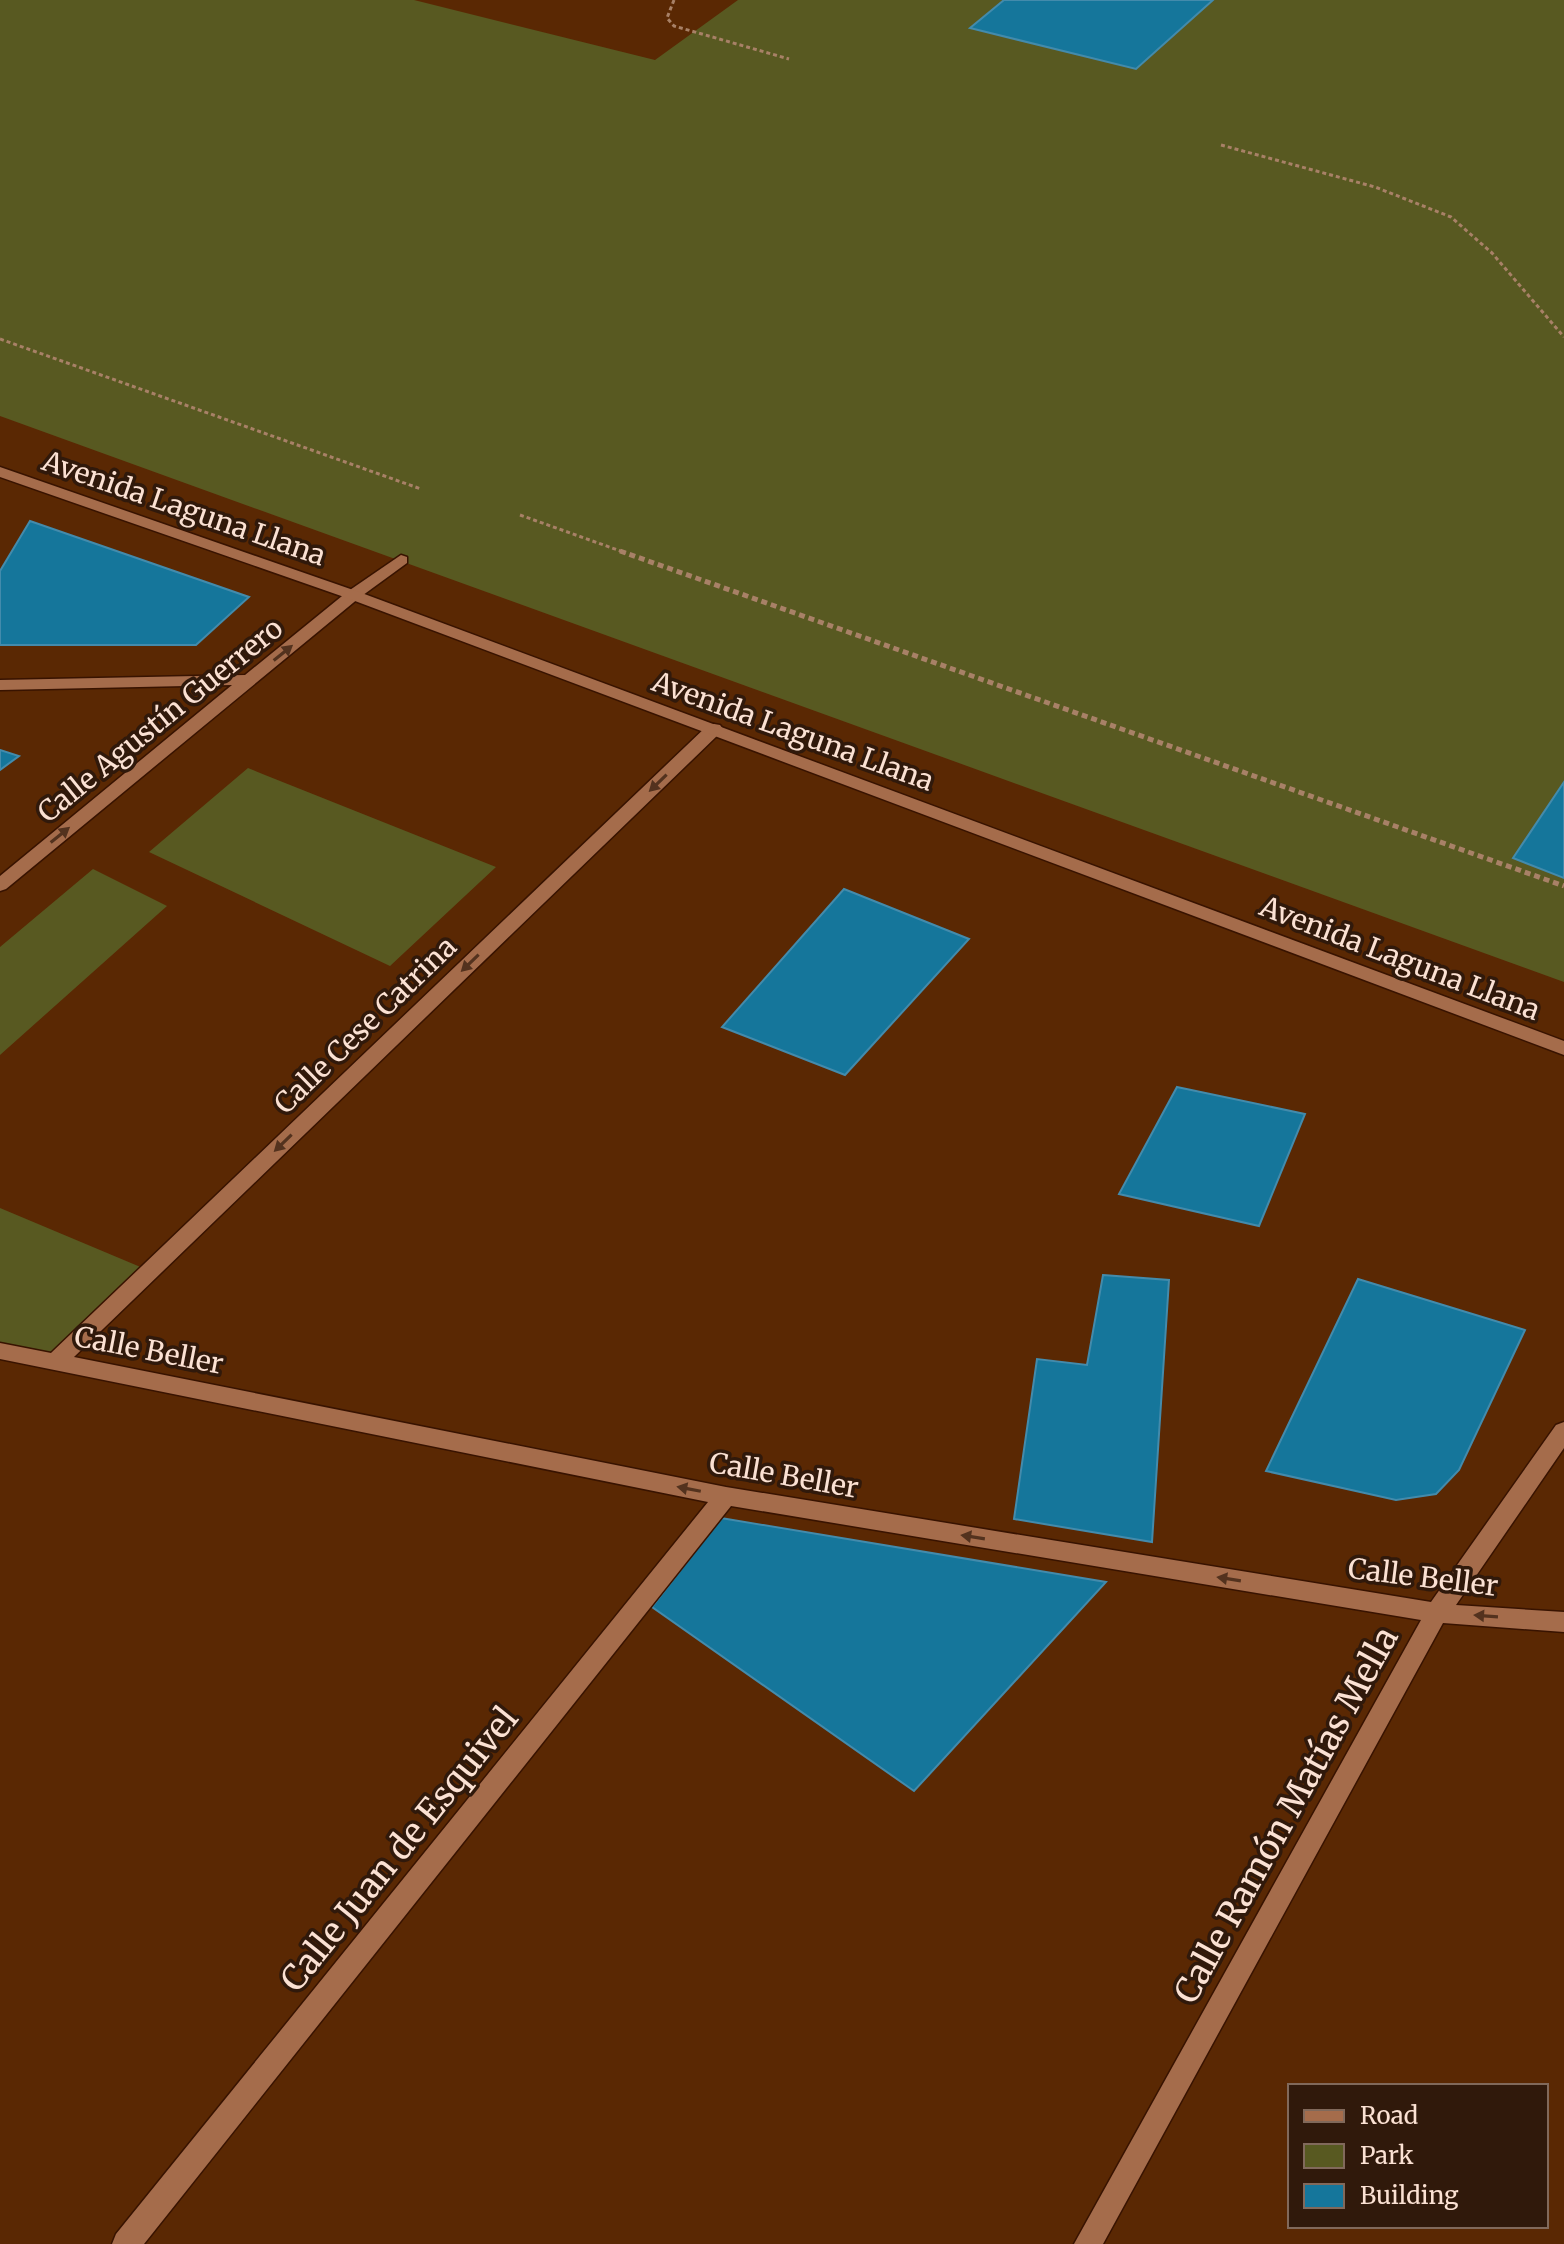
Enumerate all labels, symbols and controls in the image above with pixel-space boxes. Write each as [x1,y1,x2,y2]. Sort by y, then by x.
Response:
street label: Avenida Laguna Llana [37,442,330,573]
street label: Calle Agustín Guerrero [30,610,290,830]
one-way arrow [273,645,293,662]
street label: Avenida Laguna Llana [646,663,939,799]
one-way arrow [649,774,668,792]
one-way arrow [50,827,70,844]
street label: Avenida Laguna Llana [1254,888,1545,1028]
street label: Calle Cese Catrina [266,929,464,1121]
one-way arrow [461,954,480,972]
one-way arrow [274,1133,293,1152]
street label: Calle Beller [72,1318,226,1382]
street label: Calle Beller [707,1444,861,1506]
one-way arrow [676,1482,701,1495]
one-way arrow [960,1530,985,1542]
street label: Calle Beller [1346,1550,1500,1604]
one-way arrow [1216,1572,1241,1585]
one-way arrow [1473,1609,1498,1622]
street label: Calle Ramón Matías Mella [1165,1620,1407,2010]
street label: Calle Juan de Esquivel [271,1698,527,2000]
legend [1288,2084,1548,2228]
text: Road [1360,2100,1418,2131]
text: Park [1360,2140,1414,2171]
text: Building [1360,2180,1459,2211]

